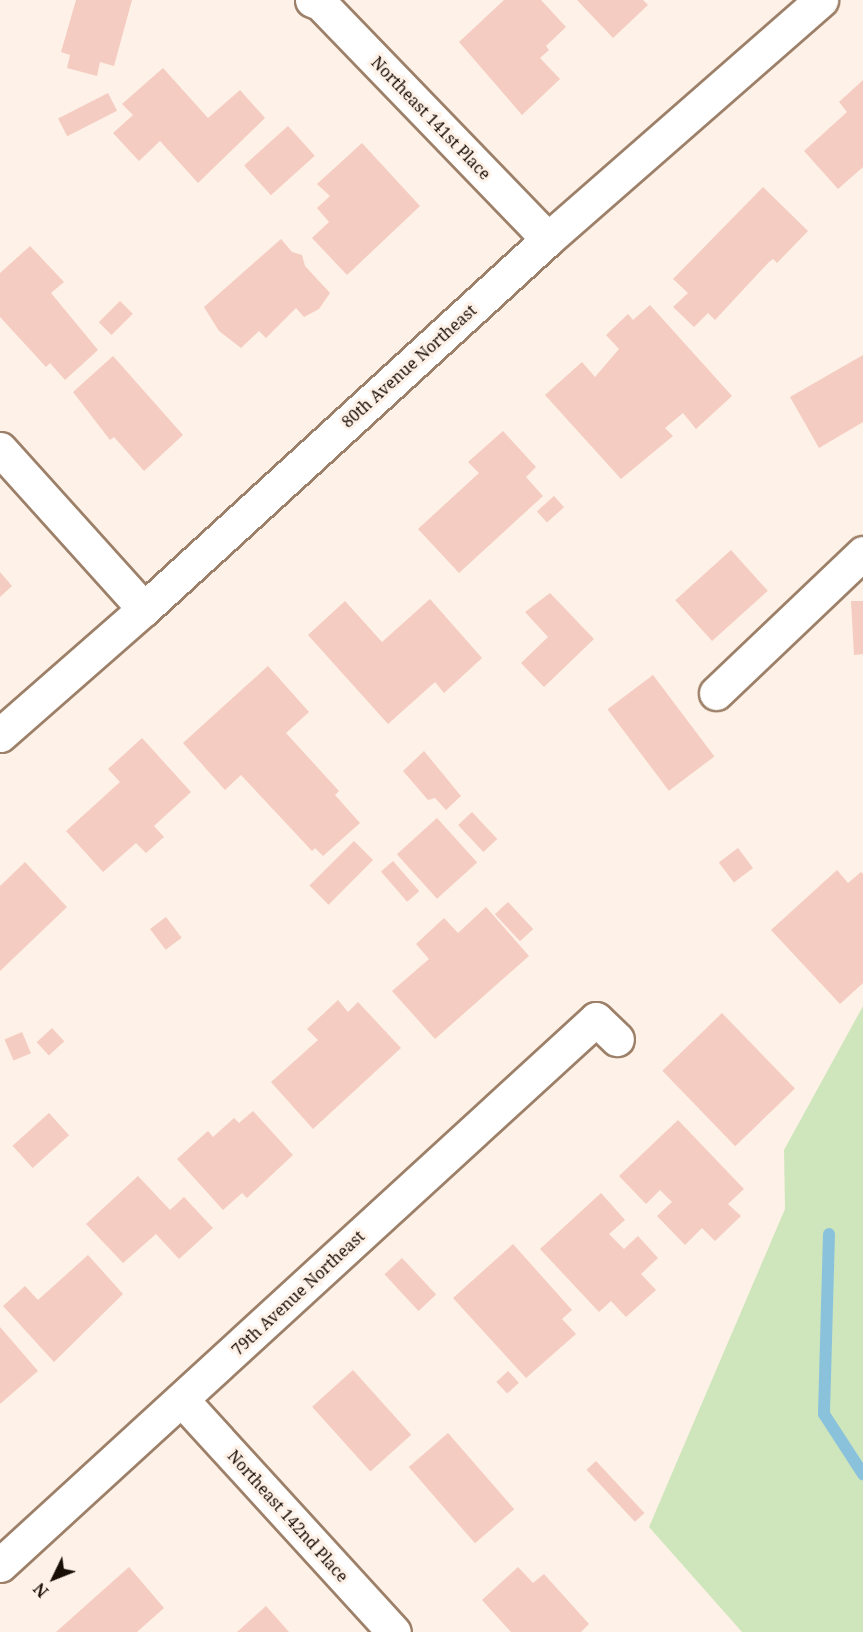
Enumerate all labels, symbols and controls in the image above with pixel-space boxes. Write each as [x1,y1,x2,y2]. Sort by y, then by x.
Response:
street label: Northeast 141st Place [367,53,495,183]
street label: 80th Avenue Northeast [338,301,480,431]
street label: 79th Avenue Northeast [228,1227,368,1359]
street label: Northeast 142nd Place [224,1446,352,1586]
north arrow [24,1548,84,1608]
text: N [28,1578,53,1602]

